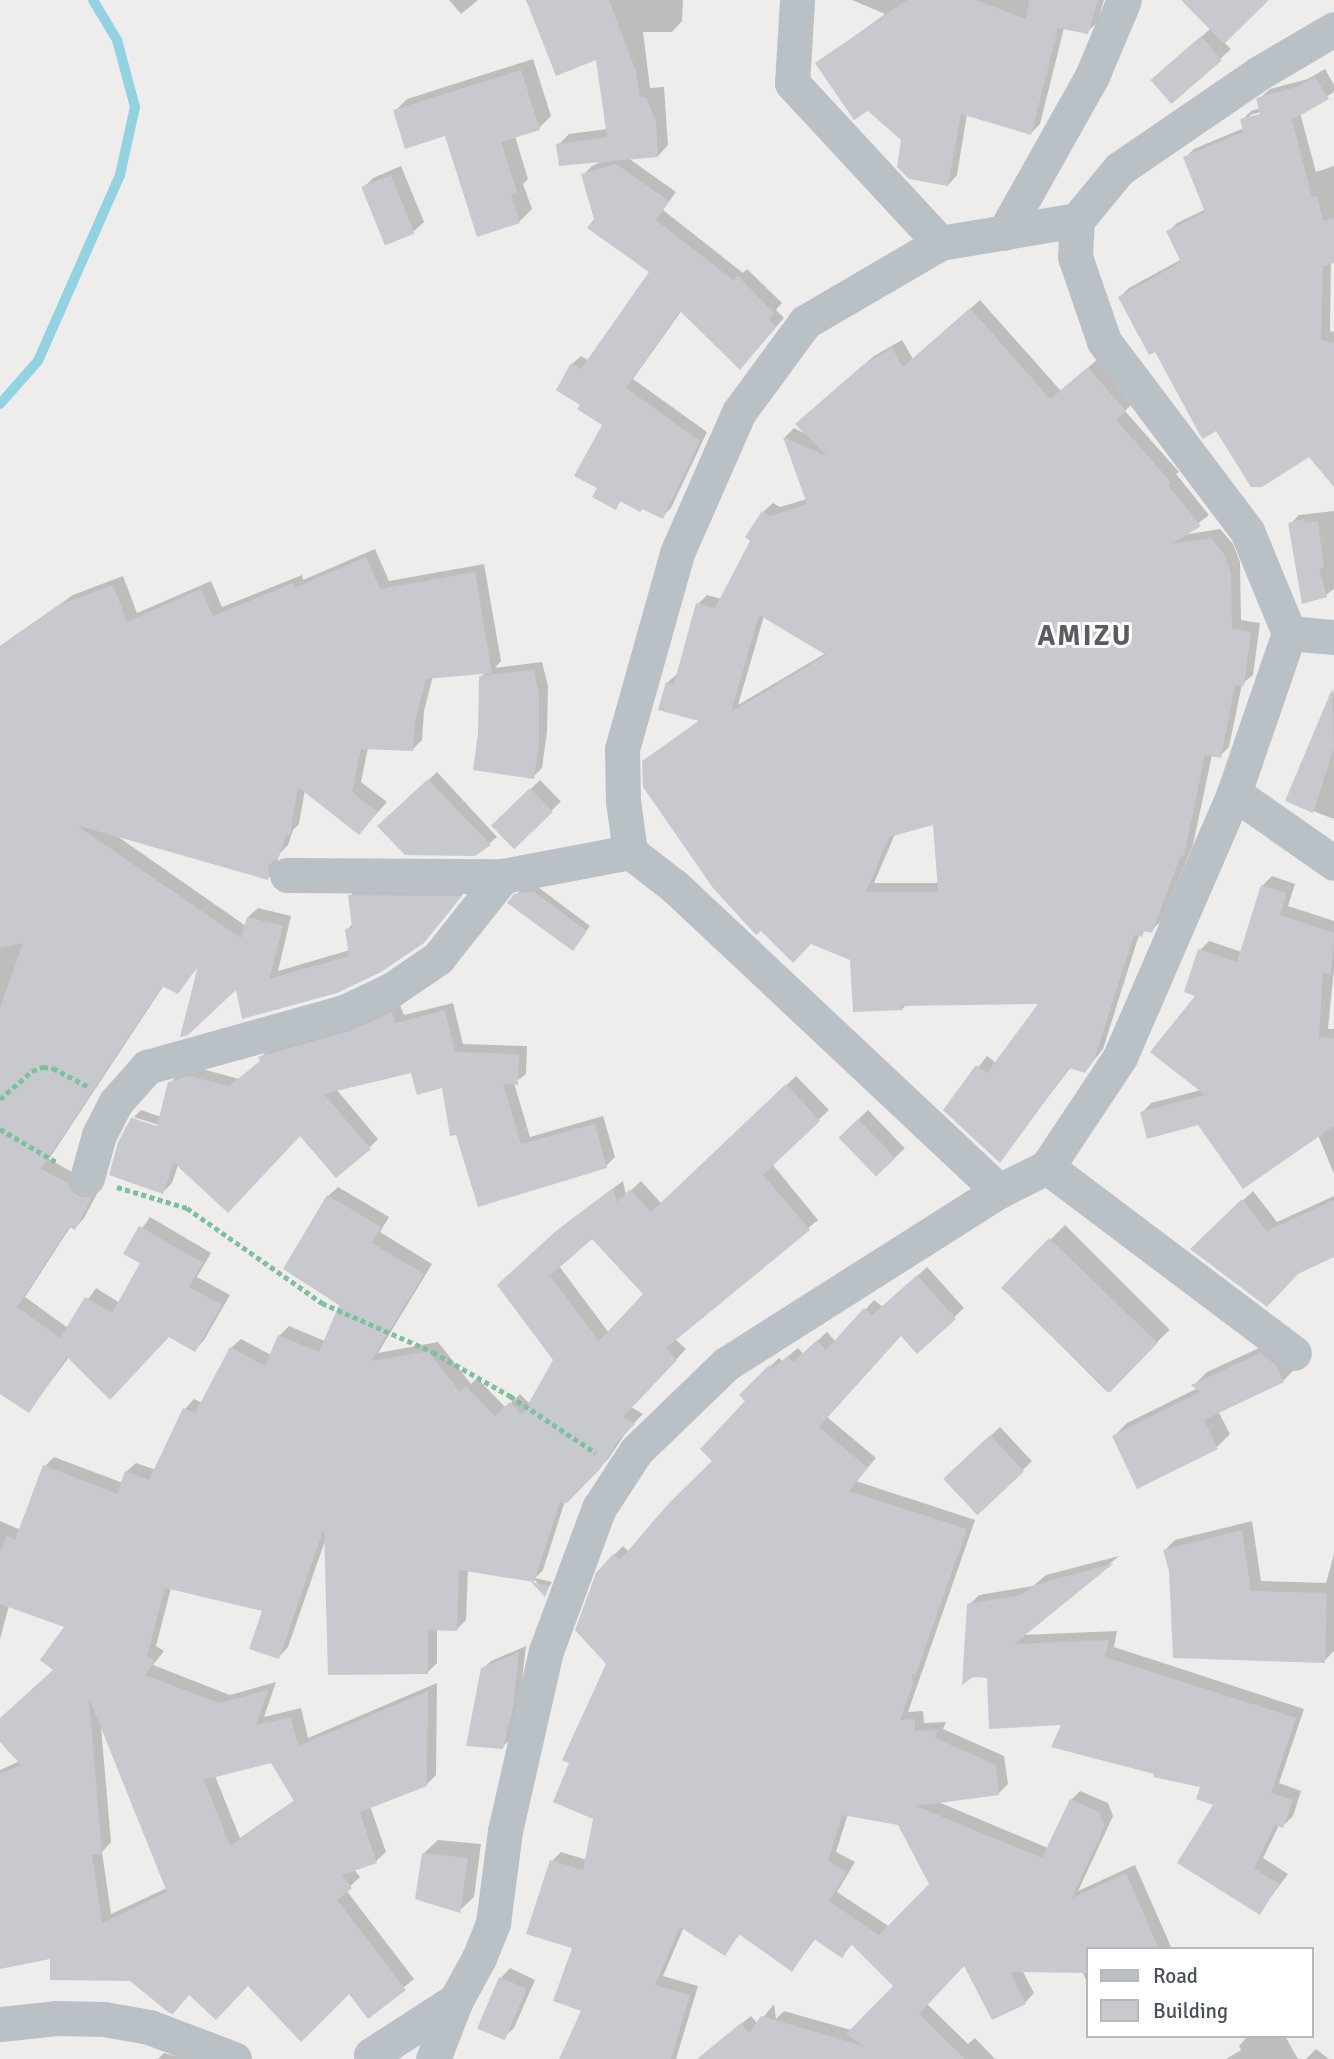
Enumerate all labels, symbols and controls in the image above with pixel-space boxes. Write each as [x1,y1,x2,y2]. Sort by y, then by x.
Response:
district label: AMIZU [1038,619,1132,653]
legend [1086,1947,1313,2038]
text: Road [1153,1963,1198,1989]
text: Building [1153,1998,1228,2024]

